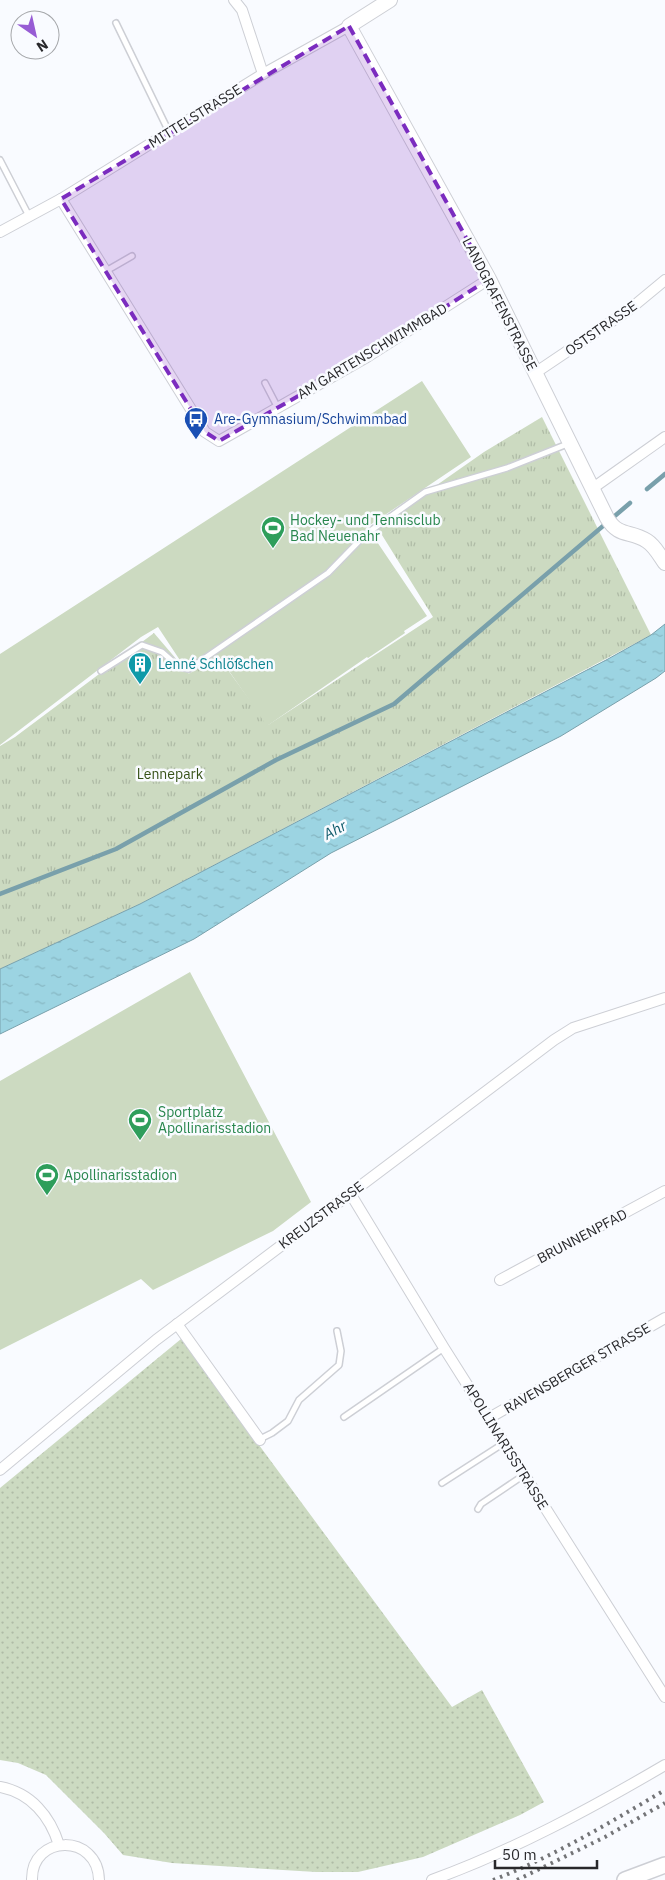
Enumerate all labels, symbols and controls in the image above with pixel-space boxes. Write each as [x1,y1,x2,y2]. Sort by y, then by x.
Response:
north arrow [10,10,60,60]
text: N [33,35,52,56]
street label: MITTELSTRASSE [145,80,245,152]
street label: LANDGRAFENSTRASSE [459,234,541,374]
street label: OSTSTRASSE [561,297,641,359]
street label: AM GARTENSCHWIMMBAD [294,299,450,403]
bus stop icon: Are-Gymnasium/Schwimmbad [183,406,209,440]
place label: Are-Gymnasium/Schwimmbad [214,410,407,428]
place label: Hockey- und Tennisclub Bad Neuenahr [290,511,441,545]
sports icon: Hockey- und Tennisclub Bad Neuenahr [260,515,286,549]
building icon: Lenné Schlößchen [127,651,153,685]
place label: Lenné Schlößchen [158,655,274,673]
park label: Lennepark [137,765,204,783]
water label: Ahr [319,815,350,844]
place label: Sportplatz Apollinarisstadion [158,1103,271,1137]
sports icon: Sportplatz Apollinarisstadion [127,1107,153,1141]
sports icon: Apollinarisstadion [34,1162,60,1196]
place label: Apollinarisstadion [64,1166,177,1184]
street label: KREUZSTRASSE [275,1177,367,1253]
street label: BRUNNENPFAD [534,1205,630,1267]
street label: RAVENSBERGER STRASSE [500,1319,654,1417]
street label: APOLLINARISSTRASSE [460,1379,552,1513]
scale bar [495,1838,598,1870]
text: 50 m [502,1845,537,1864]

